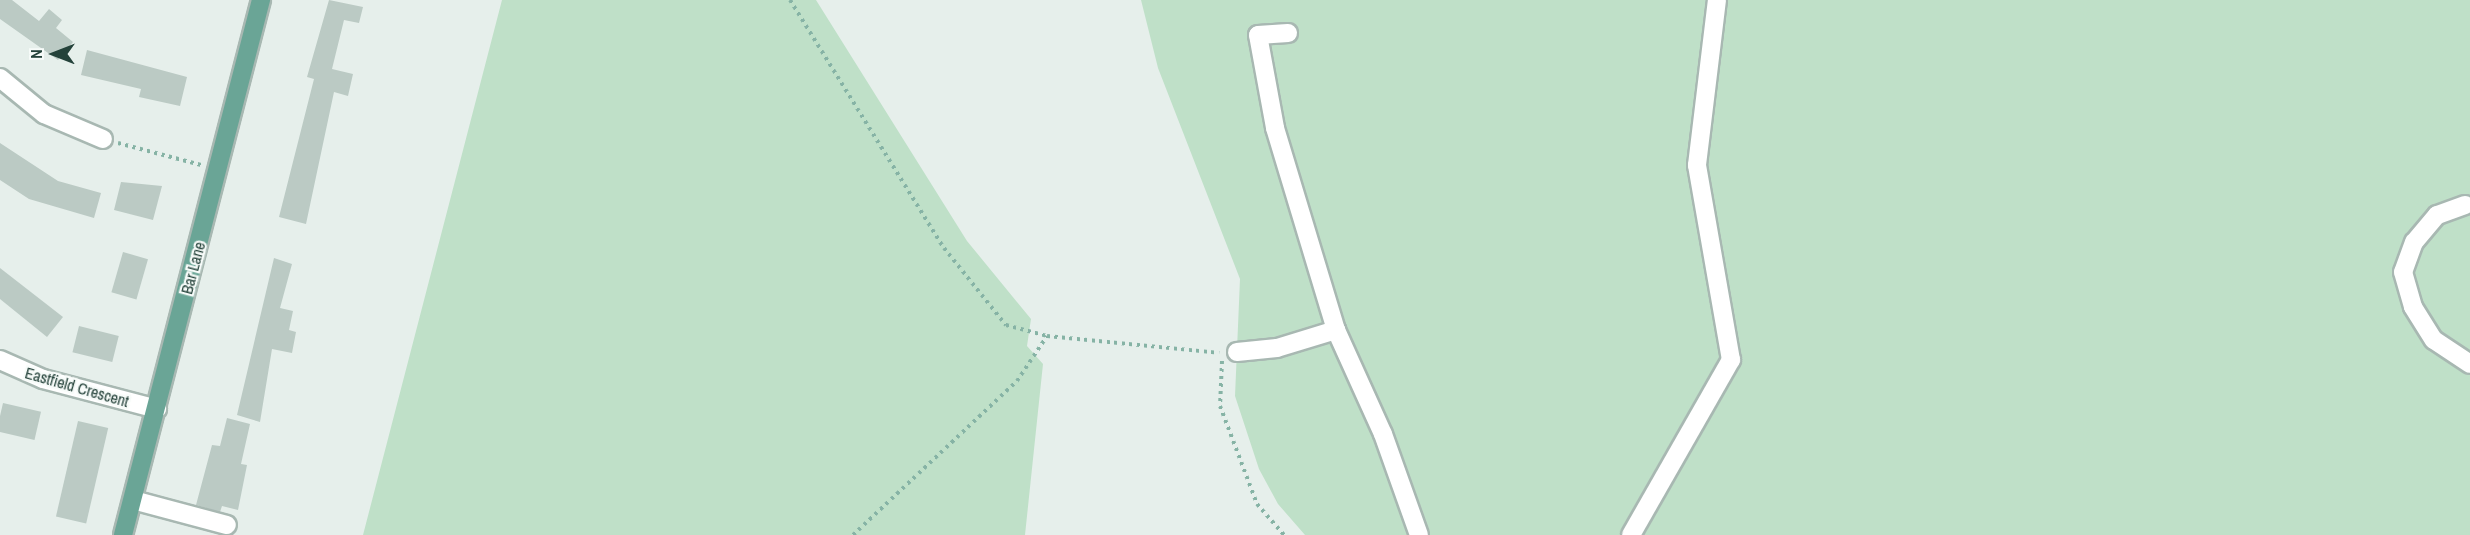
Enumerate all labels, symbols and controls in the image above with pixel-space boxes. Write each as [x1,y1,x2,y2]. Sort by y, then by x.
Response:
north arrow [24,24,84,84]
text: N [25,49,47,59]
street label: Bar Lane [177,240,209,296]
street label: Eastfield Crescent [23,363,131,411]

